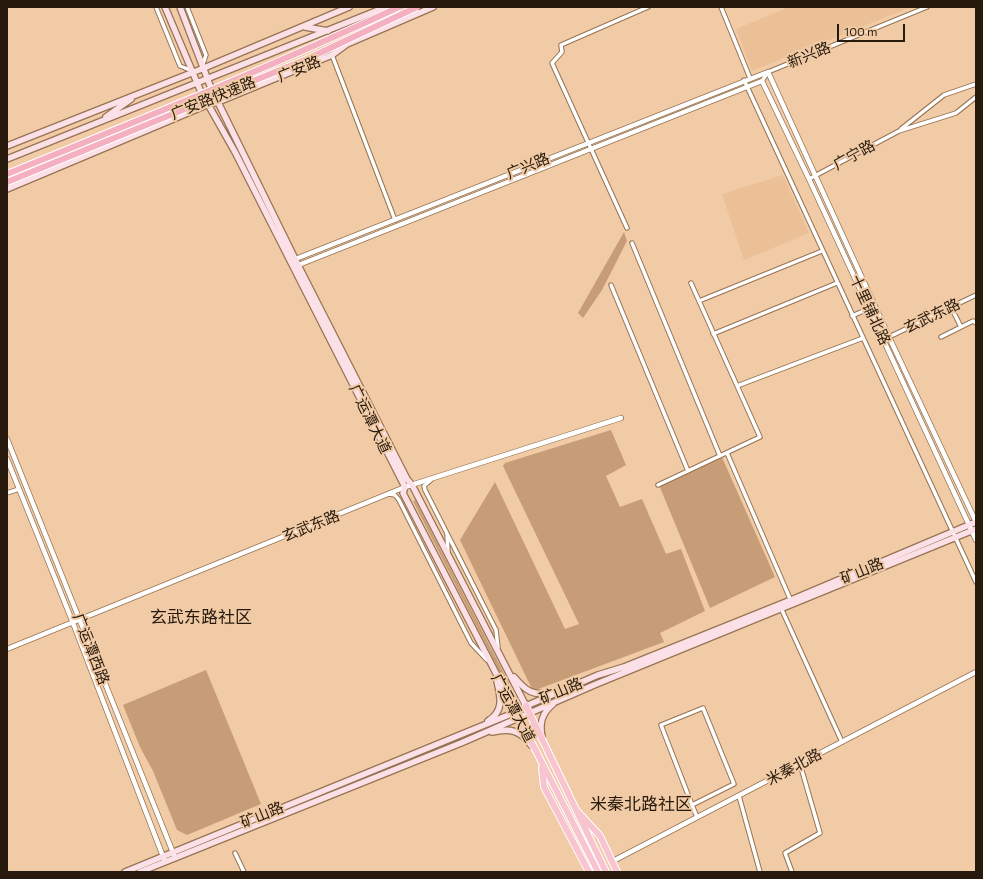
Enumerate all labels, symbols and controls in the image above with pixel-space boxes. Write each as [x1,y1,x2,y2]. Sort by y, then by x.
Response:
scale bar [839,16,907,42]
text: 100 m [844,24,878,38]
street label: 新兴路 [785,38,833,72]
street label: 广安路 [275,52,323,86]
street label: 广安路快速路 [168,73,258,123]
street label: 广宁路 [830,136,878,174]
street label: 广兴路 [504,149,552,183]
street label: 十里铺北路 [846,272,894,348]
street label: 玄武东路 [901,295,963,337]
street label: 广运潭大道 [345,381,395,457]
street label: 玄武东路 [280,506,342,546]
street label: 矿山路 [838,554,886,588]
district label: 玄武东路社区 [150,607,252,627]
street label: 广运潭西路 [69,611,113,687]
street label: 广运潭大道 [487,671,539,745]
street label: 矿山路 [537,674,585,708]
street label: 米秦北路 [763,745,825,789]
district label: 米秦北路社区 [590,794,692,814]
street label: 矿山路 [238,798,286,832]

